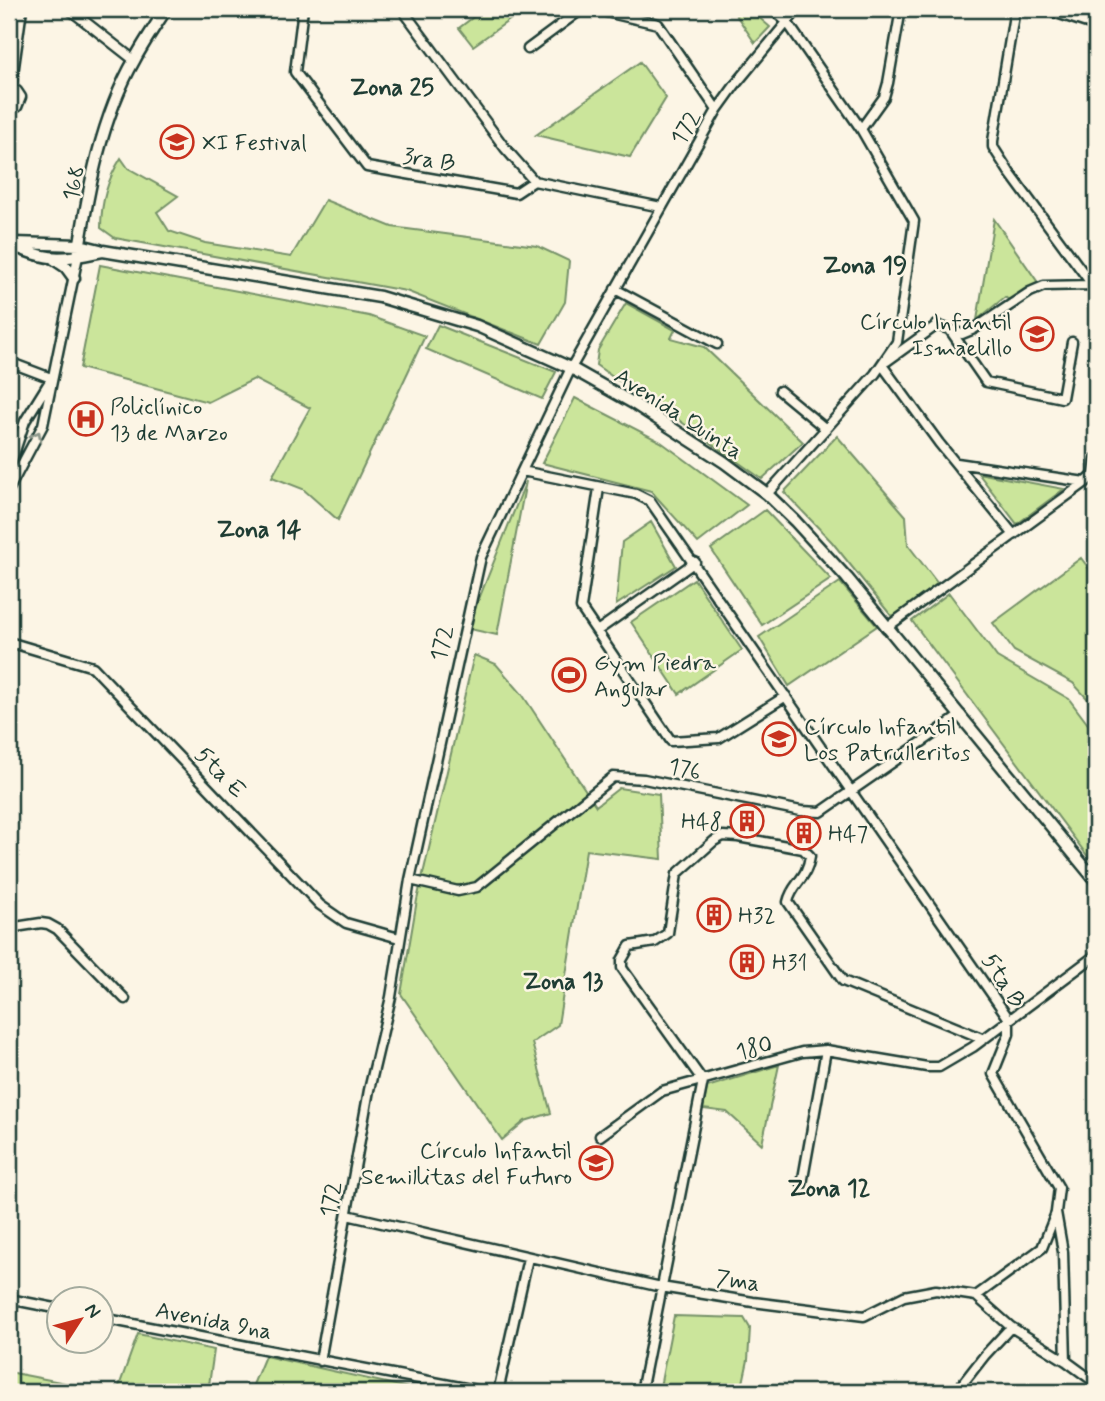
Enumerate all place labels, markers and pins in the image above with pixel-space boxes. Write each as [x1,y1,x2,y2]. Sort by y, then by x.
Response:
school or university icon: XI Festival [158,123,196,161]
place label: XI Festival [202,129,307,159]
place label: Círculo Infantil Ismaelillo [860,308,1012,364]
school or university icon: Círculo Infantil Ismaelillo [1018,315,1056,353]
place label: Policlínico 13 de Marzo [110,393,228,449]
hospital icon: Policlínico 13 de Marzo [67,400,105,438]
place label: Gym Piedra Angular [594,649,716,707]
sports icon: Gym Piedra Angular [550,656,588,694]
place label: Círculo Infantil Los Patrulleritos [804,713,970,769]
school or university icon: Círculo Infantil Los Patrulleritos [760,720,798,758]
building icon: H48 [728,802,766,840]
place label: H48 [681,808,722,838]
building icon: H47 [785,814,823,852]
place label: H47 [828,820,868,850]
building icon: H32 [695,896,733,934]
place label: H32 [738,902,776,932]
building icon: H31 [728,943,766,981]
place label: H31 [772,949,807,979]
place label: Círculo Infantil Semillitas del Futuro [361,1137,572,1193]
school or university icon: Círculo Infantil Semillitas del Futuro [577,1144,615,1182]

